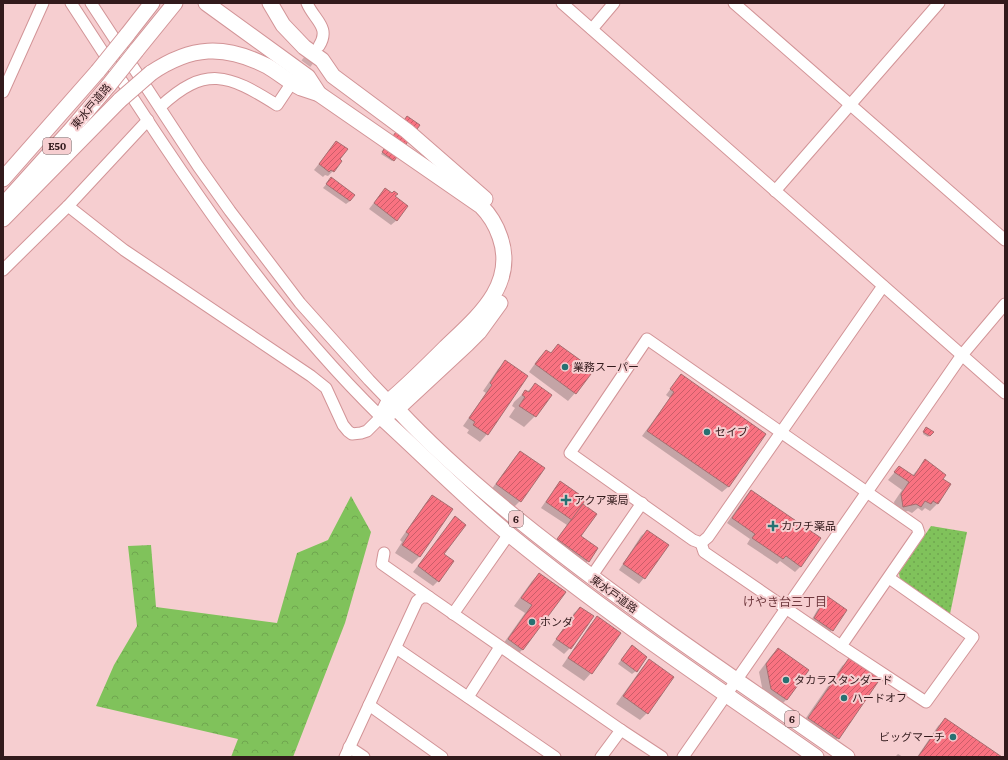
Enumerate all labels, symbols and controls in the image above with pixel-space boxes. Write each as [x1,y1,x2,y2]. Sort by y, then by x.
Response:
street label: 東水戸道路 [66,79,114,132]
road number: E50 [43,138,71,154]
place label: 業務スーパー [573,358,639,374]
marker: 業務スーパー [560,362,570,372]
place label: セイブ [715,423,748,439]
marker: セイブ [702,427,712,437]
place label: アクア薬局 [574,491,628,507]
marker: アクア薬局 [561,495,571,505]
road number: 6 [509,511,523,527]
place label: カワチ薬品 [781,517,836,533]
marker: カワチ薬品 [768,521,778,531]
street label: 東水戸道路 [588,571,642,616]
district label: けやき台三丁目 [743,592,827,610]
place label: ホンダ [540,613,573,629]
marker: ホンダ [527,617,537,627]
place label: タカラスタンダード [794,671,893,687]
marker: タカラスタンダード [781,675,791,685]
place label: ハードオフ [852,689,907,705]
marker: ハードオフ [839,693,849,703]
road number: 6 [785,711,799,727]
place label: ビッグマーチ [879,728,945,744]
marker: ビッグマーチ [948,732,958,742]

